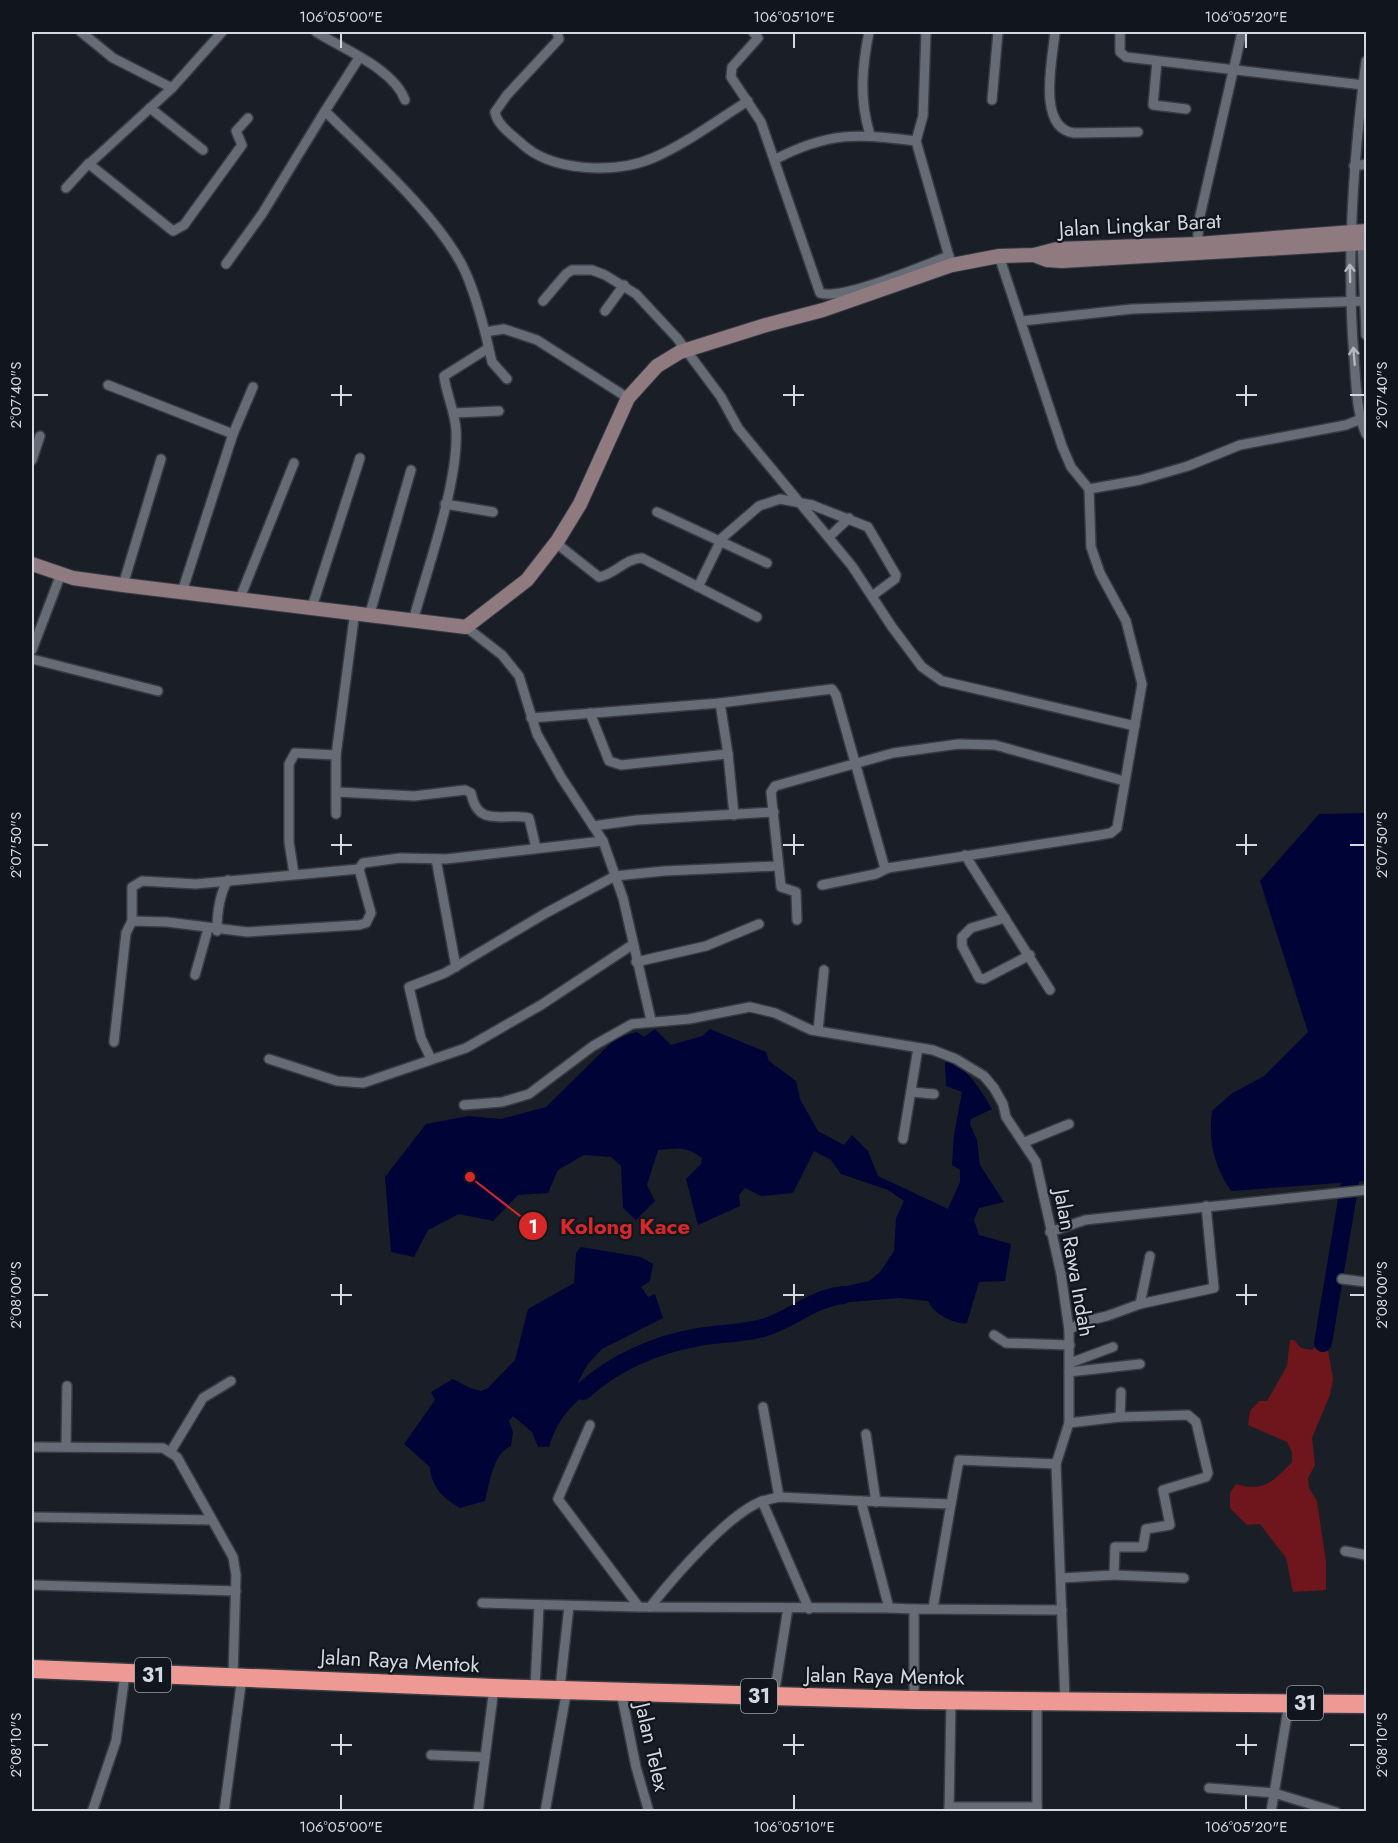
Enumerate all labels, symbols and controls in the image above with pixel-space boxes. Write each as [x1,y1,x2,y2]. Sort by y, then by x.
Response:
text: 106°05'00"E [299,6,383,28]
text: 106°05'10"E [753,6,835,28]
text: 106°05'20"E [1204,6,1288,28]
street label: Jalan Lingkar Barat [1055,206,1222,244]
one-way arrow [1345,263,1356,283]
one-way arrow [1348,347,1359,366]
text: 2°07'40"S [5,362,27,428]
text: 2°07'40"S [1371,362,1393,428]
text: 2°07'50"S [5,812,27,878]
text: 2°07'50"S [1371,812,1393,878]
street label: Jalan Rawa Indah [1046,1184,1102,1339]
callout: Kolong Kace [518,1206,702,1246]
text: Kolong Kace [560,1210,690,1242]
text: 1 [528,1214,538,1240]
text: 2°08'00"S [5,1261,27,1329]
text: 2°08'00"S [1371,1261,1393,1329]
street label: Jalan Raya Mentok [317,1642,481,1680]
road number: 31 [135,1658,171,1692]
street label: Jalan Raya Mentok [802,1660,966,1692]
road number: 31 [741,1679,777,1713]
road number: 31 [1287,1686,1323,1720]
street label: Jalan Telex [627,1697,677,1794]
text: 2°08'10"S [5,1712,27,1778]
text: 2°08'10"S [1371,1712,1393,1778]
text: 106°05'00"E [299,1816,383,1838]
text: 106°05'10"E [753,1816,835,1838]
text: 106°05'20"E [1204,1816,1288,1838]

